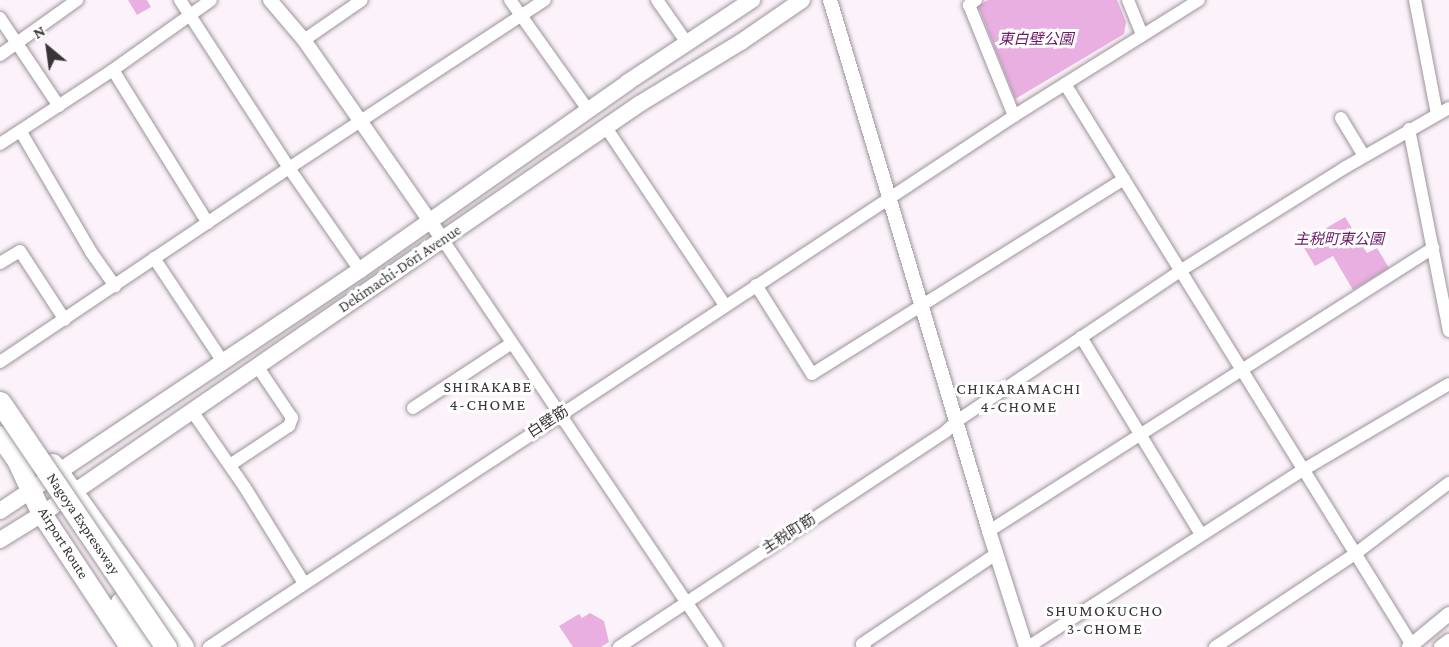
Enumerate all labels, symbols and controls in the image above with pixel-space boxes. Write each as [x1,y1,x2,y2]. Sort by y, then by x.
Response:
north arrow [18,18,78,78]
text: N [30,22,48,42]
park label: 東白壁公園 [999,31,1073,49]
street label: Dekimachi-Dōri Avenue [335,221,465,317]
park label: 主税町東公園 [1294,231,1384,249]
district label: SHIRAKABE 4-CHOME [443,377,533,415]
district label: CHIKARAMACHI 4-CHOME [956,379,1082,417]
street label: 白壁筋 [524,402,572,442]
street label: Nagoya Expressway [42,470,124,578]
street label: Airport Route [34,504,92,582]
street label: 主税町筋 [759,510,819,558]
district label: SHUMOKUCHO 3-CHOME [1046,601,1164,639]

